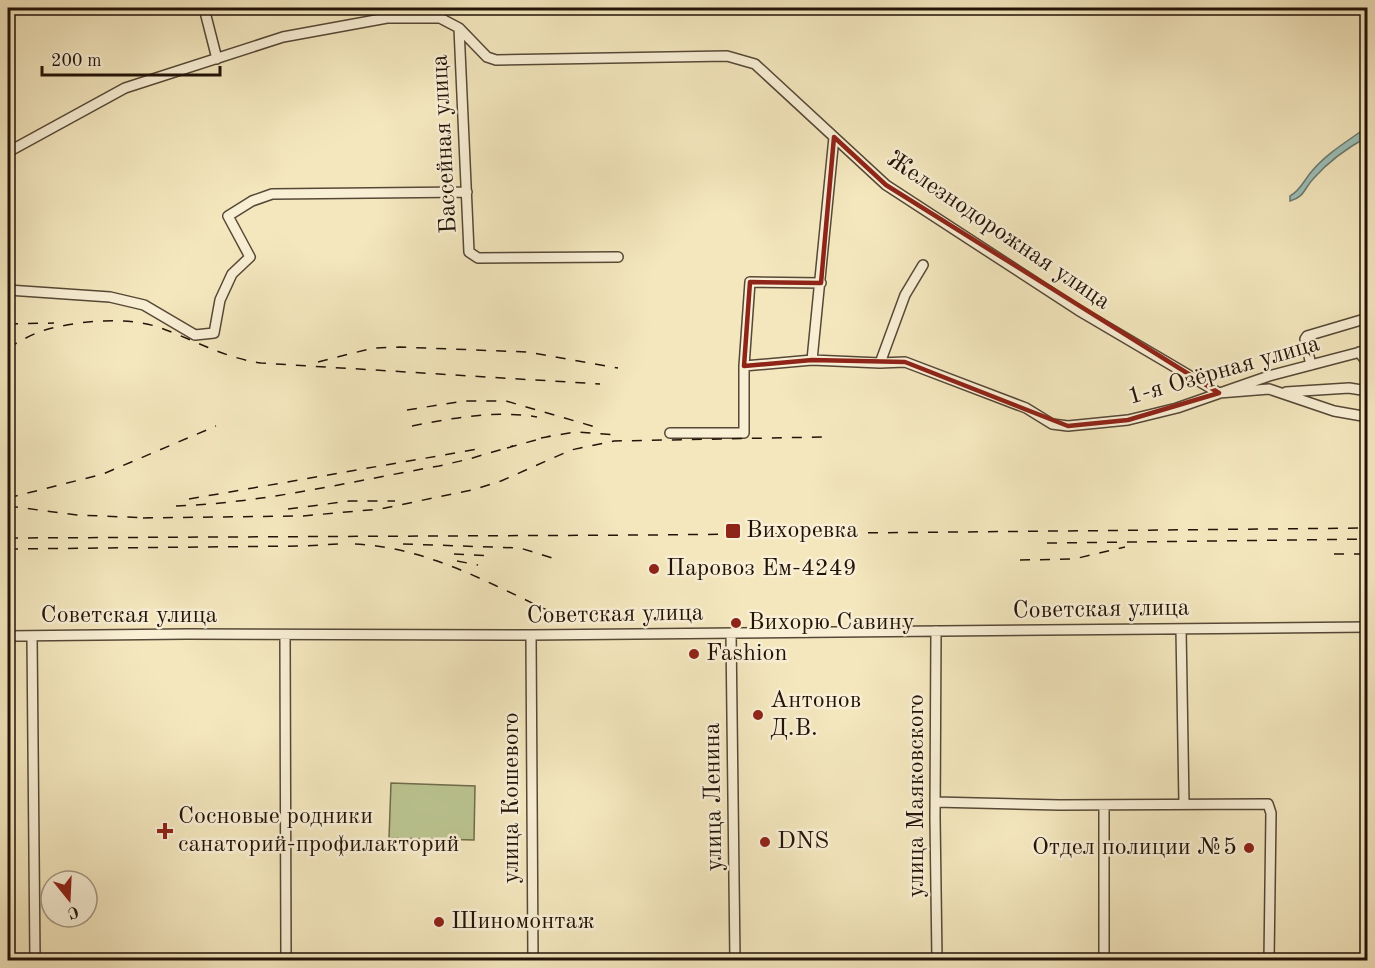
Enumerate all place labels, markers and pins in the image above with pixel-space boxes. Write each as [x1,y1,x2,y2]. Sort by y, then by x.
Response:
place label: Вихоревка [746,519,858,543]
marker: Вихоревка [724,522,742,540]
place label: Паровоз Ем-4249 [666,557,857,581]
marker: Паровоз Ем-4249 [647,562,661,576]
place label: Вихорю Савину [748,611,915,635]
marker: Вихорю Савину [729,616,743,630]
place label: Fashion [706,642,787,666]
marker: Fashion [687,647,701,661]
place label: Антонов Д.В. [770,689,861,741]
marker: Антонов Д.В. [751,708,765,722]
place label: Сосновые родники санаторий-профилакторий [178,805,460,857]
marker: Сосновые родники санаторий-профилакторий [156,822,174,840]
place label: DNS [777,830,829,854]
marker: DNS [758,835,772,849]
place label: Отдел полиции №5 [1032,836,1237,860]
marker: Отдел полиции №5 [1242,841,1256,855]
place label: Шиномонтаж [451,910,595,934]
marker: Шиномонтаж [432,915,446,929]

